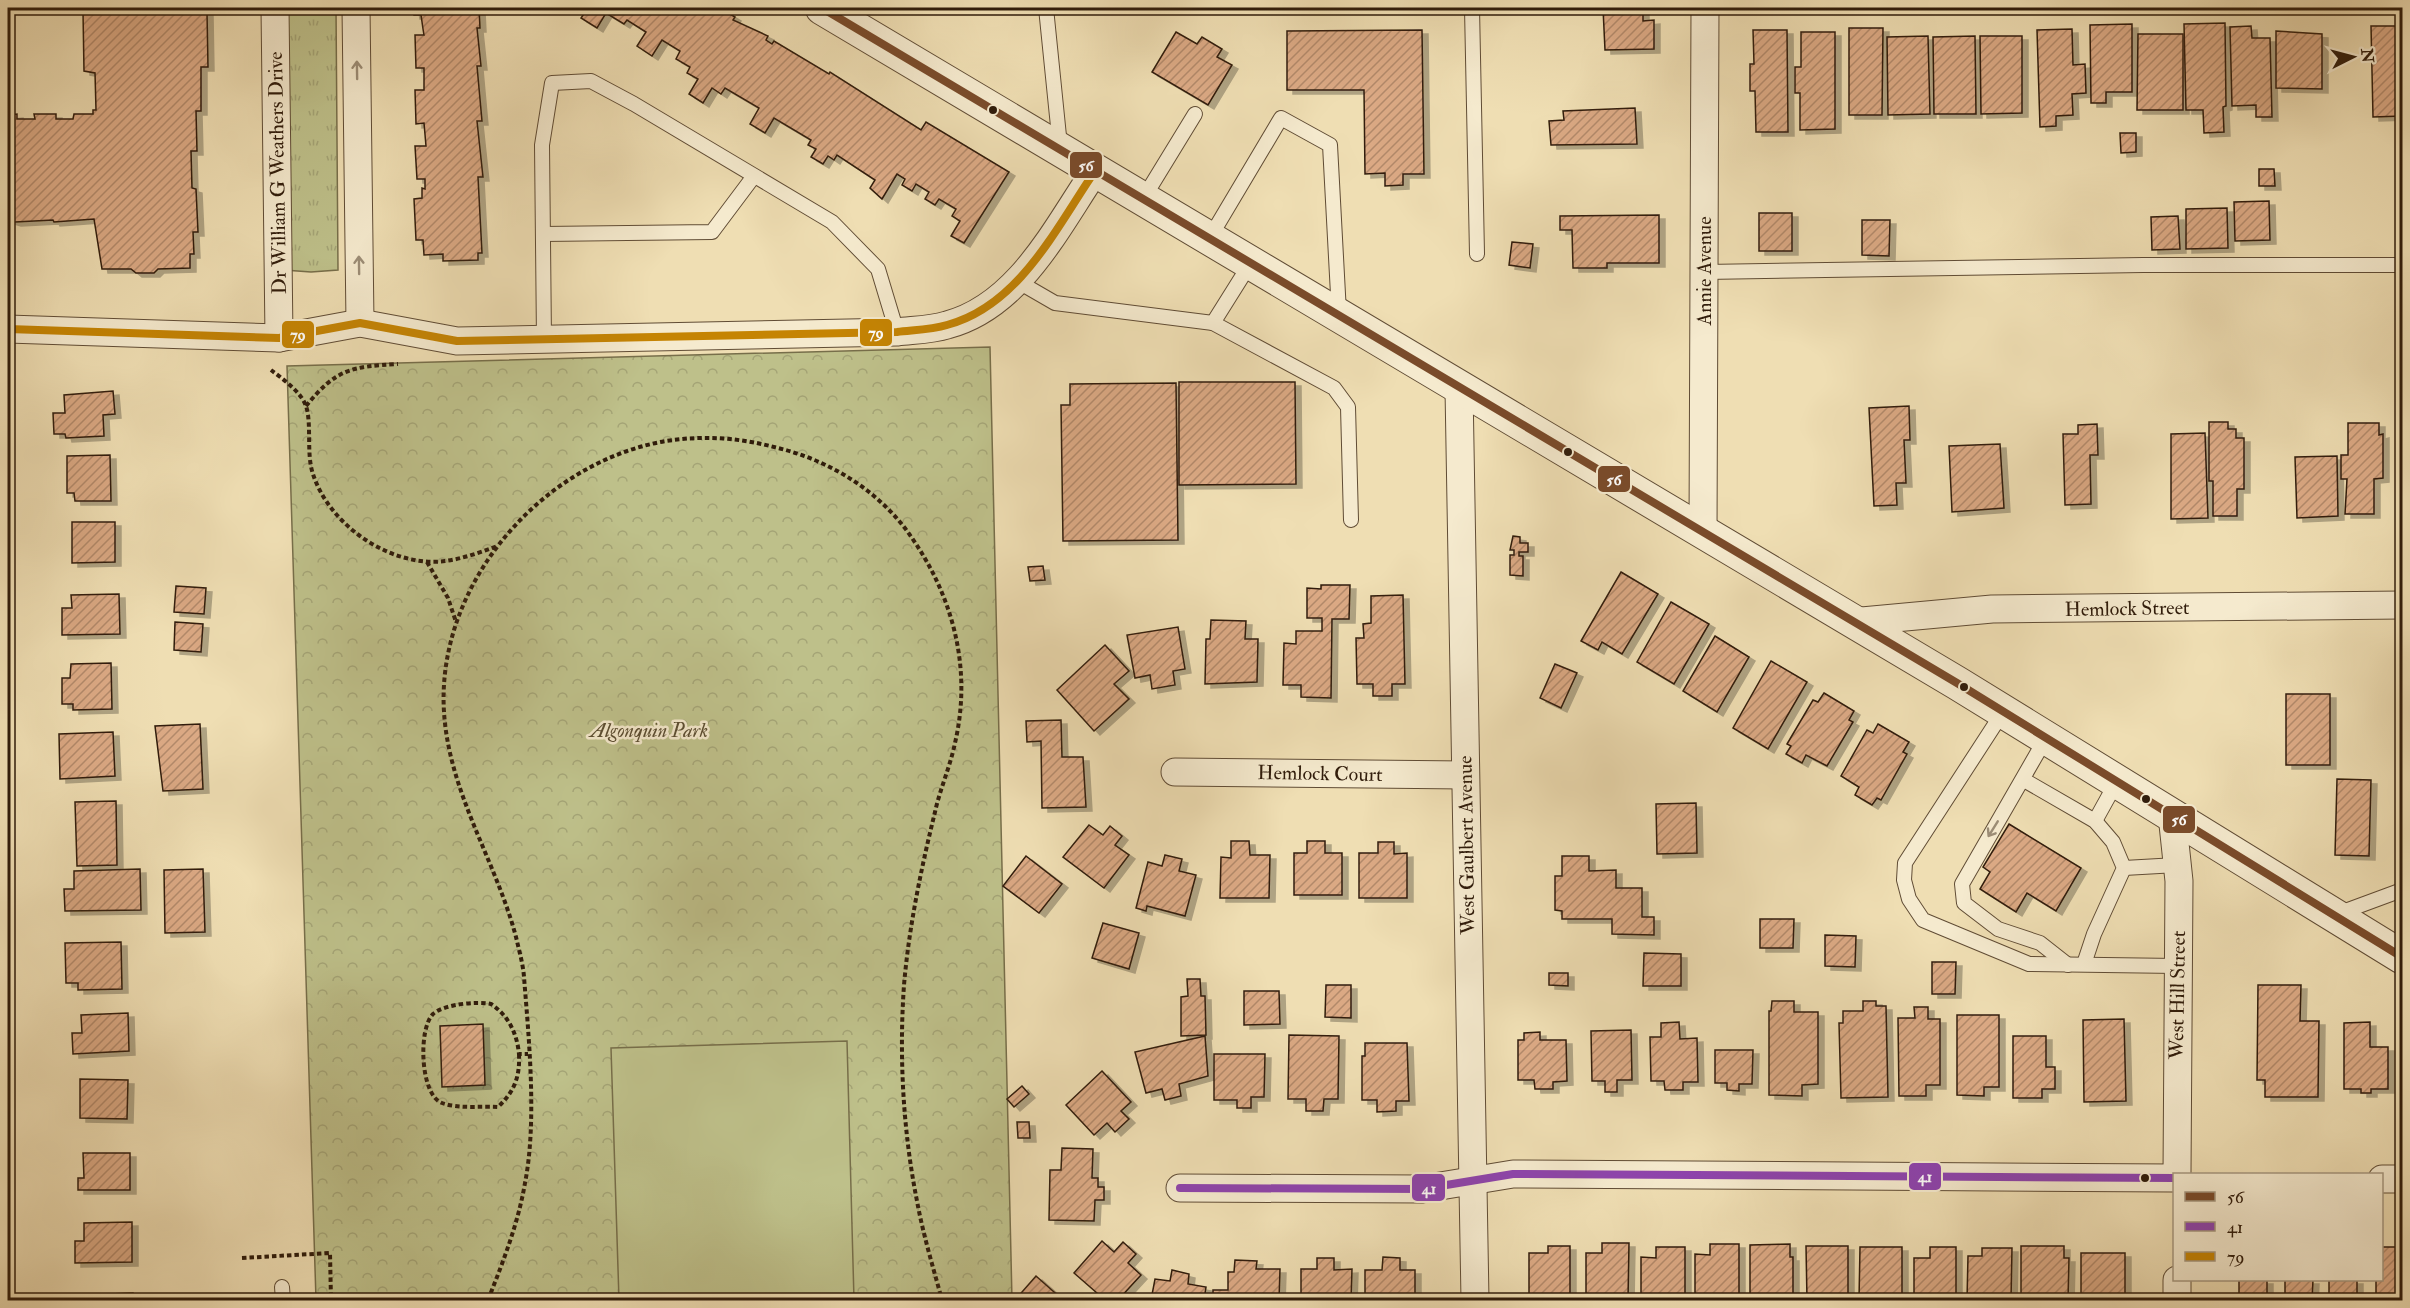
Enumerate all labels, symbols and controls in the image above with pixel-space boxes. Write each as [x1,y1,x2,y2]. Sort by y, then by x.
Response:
north arrow [2323,27,2383,87]
text: N [2356,46,2378,64]
street label: Dr William G Weathers Drive [263,51,292,295]
one-way arrow [351,60,362,80]
unlabelled marker [987,104,999,116]
line badge: 56 [1069,151,1103,179]
text: 56 [1078,156,1095,176]
street label: Annie Avenue [1692,216,1717,327]
one-way arrow [354,255,365,275]
line badge: 79 [859,318,893,347]
line badge: 79 [281,320,315,349]
text: 79 [868,323,884,343]
text: 79 [290,325,306,345]
unlabelled marker [1562,446,1574,458]
line badge: 56 [1597,465,1631,493]
text: 56 [1606,470,1623,490]
street label: Hemlock Street [2064,595,2190,622]
unlabelled marker [1958,681,1970,693]
park label: Algonquin Park [588,718,708,743]
street label: West Gaulbert Avenue [1452,755,1481,936]
street label: Hemlock Court [1257,760,1383,787]
unlabelled marker [2140,793,2152,805]
line badge: 56 [2162,805,2196,834]
text: 56 [2171,810,2188,830]
one-way arrow [1987,820,1999,837]
street label: West Hill Street [2164,930,2191,1061]
line badge: 41 [1908,1162,1942,1191]
text: 41 [1917,1167,1932,1187]
unlabelled marker [2139,1172,2151,1184]
line badge: 41 [1411,1173,1446,1202]
legend [2173,1173,2383,1281]
text: 41 [1421,1179,1436,1199]
text: 56 [2227,1186,2245,1209]
text: 41 [2227,1216,2243,1239]
text: 79 [2227,1246,2244,1269]

